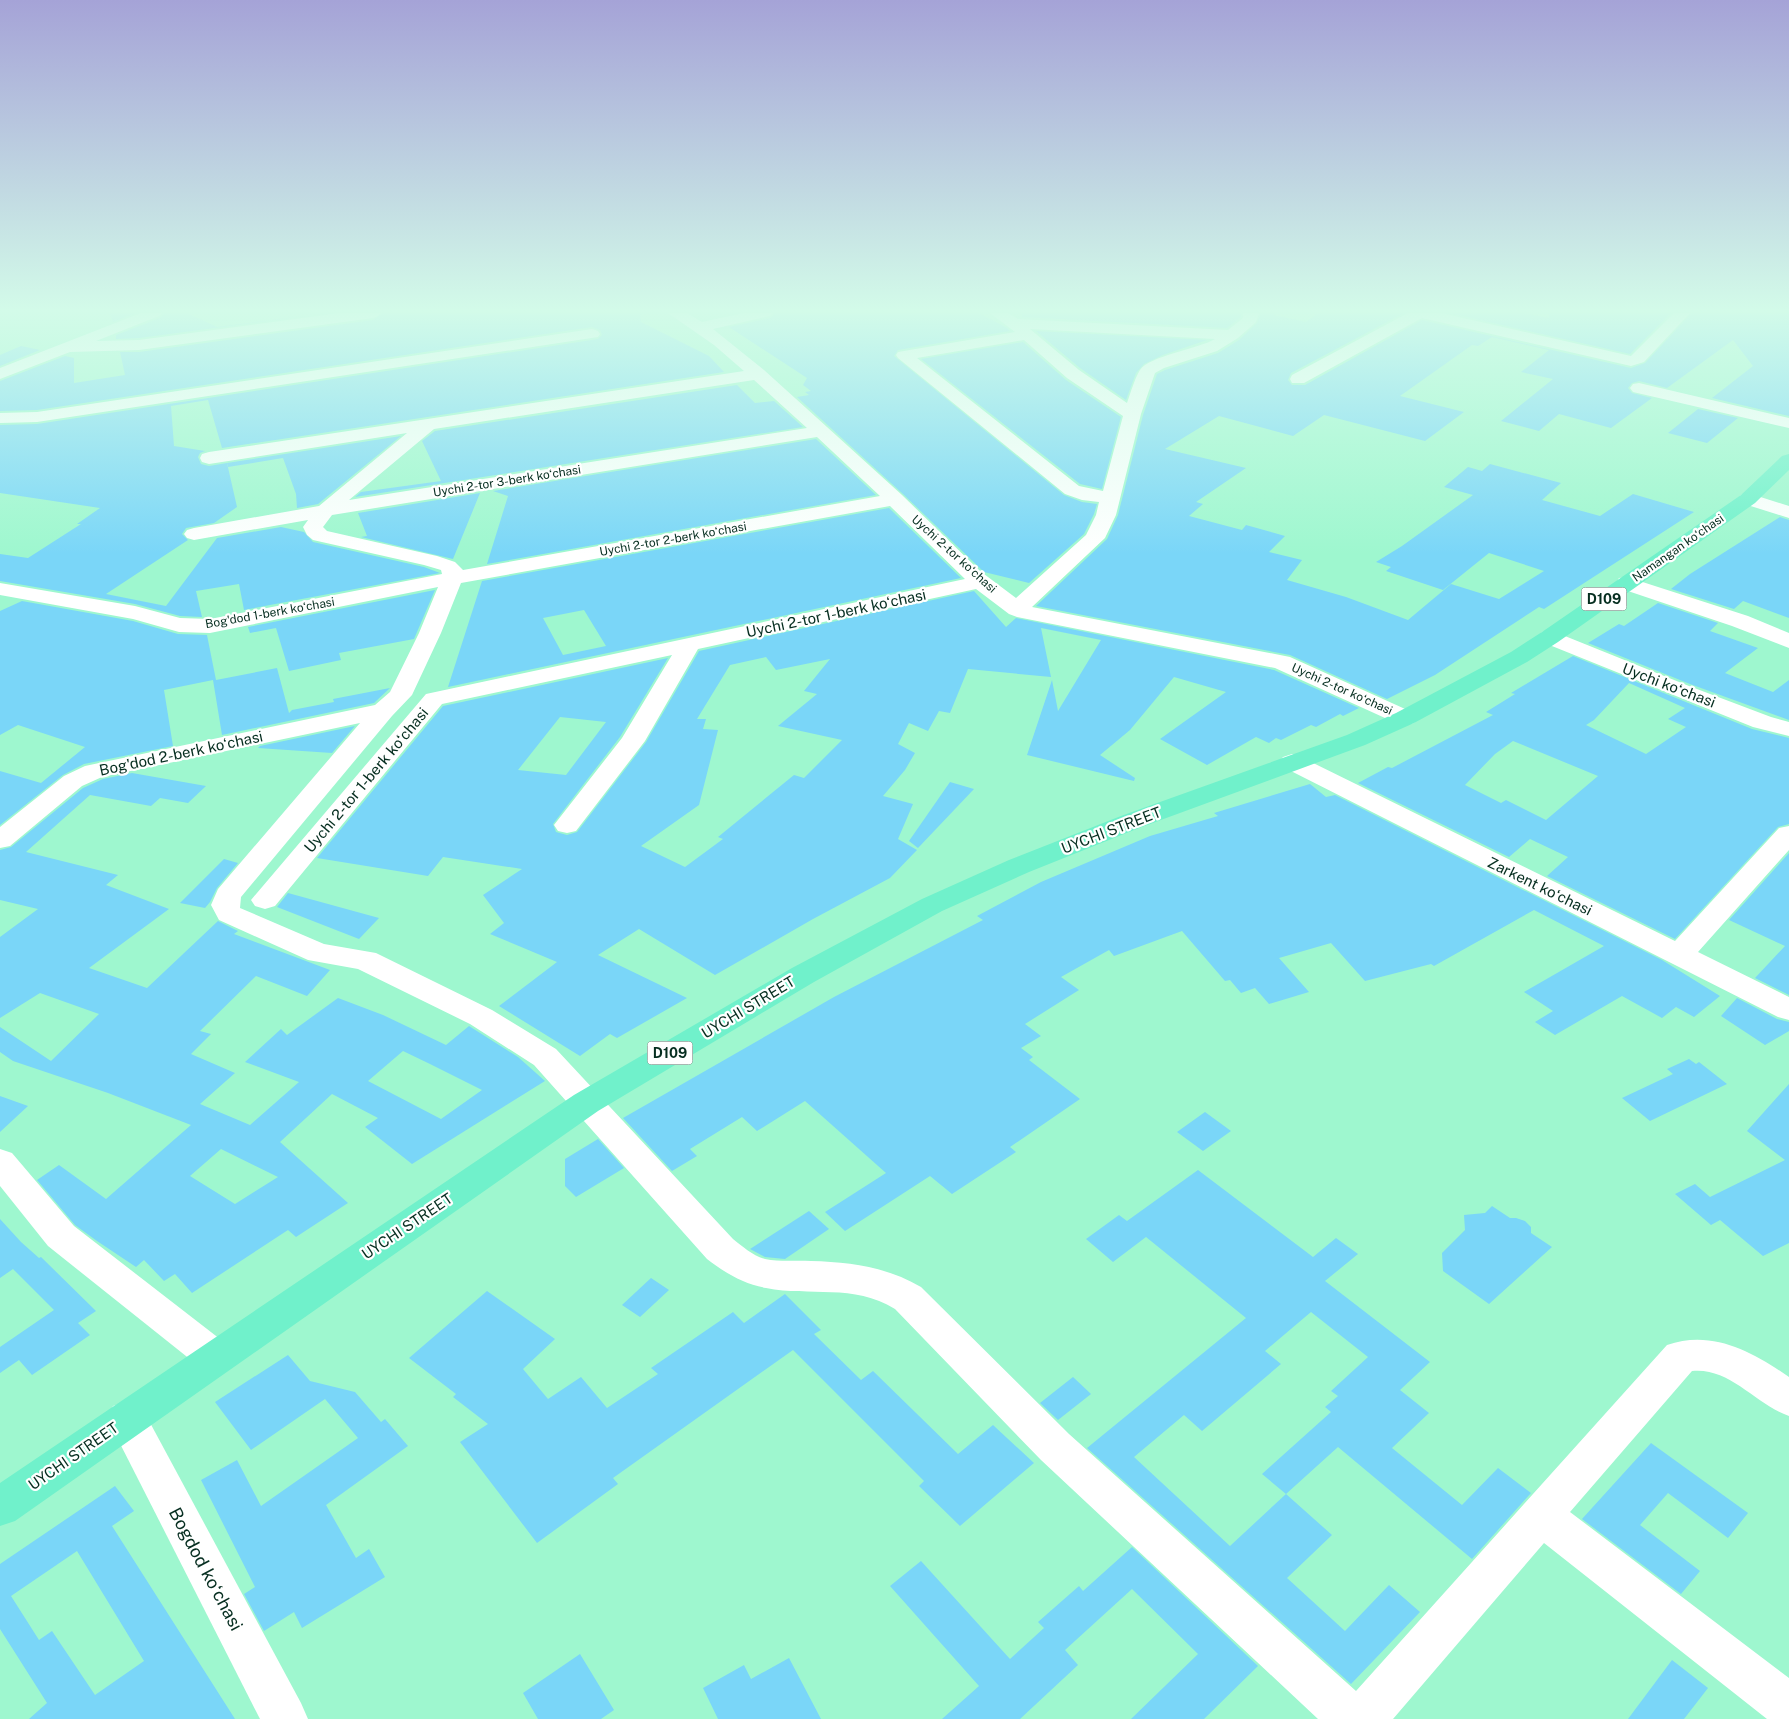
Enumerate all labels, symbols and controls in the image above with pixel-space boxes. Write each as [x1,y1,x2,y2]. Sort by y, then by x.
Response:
street label: Uychi 2-tor 3-berk koʻchasi [432,462,582,500]
street label: Namangan koʻchasi [1630,511,1726,585]
street label: Uychi 2-tor koʻchasi [909,512,999,596]
street label: Uychi 2-tor 2-berk koʻchasi [598,519,748,559]
street label: Uychi 2-tor 1-berk koʻchasi [744,586,928,640]
road number: D109 [1582,588,1626,610]
street label: Bog'dod 1-berk koʻchasi [204,595,336,631]
street label: Uychi koʻchasi [1620,659,1718,711]
street label: Uychi 2-tor koʻchasi [1289,660,1395,718]
street label: Uychi 2-tor 1-berk koʻchasi [300,704,432,856]
street label: Bog'dod 2-berk koʻchasi [98,727,264,779]
street label: UYCHI STREET [1059,803,1163,857]
street label: Zarkent koʻchasi [1485,853,1595,919]
street label: UYCHI STREET [698,972,798,1041]
road number: D109 [648,1042,692,1064]
street label: UYCHI STREET [358,1189,456,1263]
street label: UYCHI STREET [25,1419,121,1493]
street label: Bogdod koʻchasi [165,1504,247,1634]

